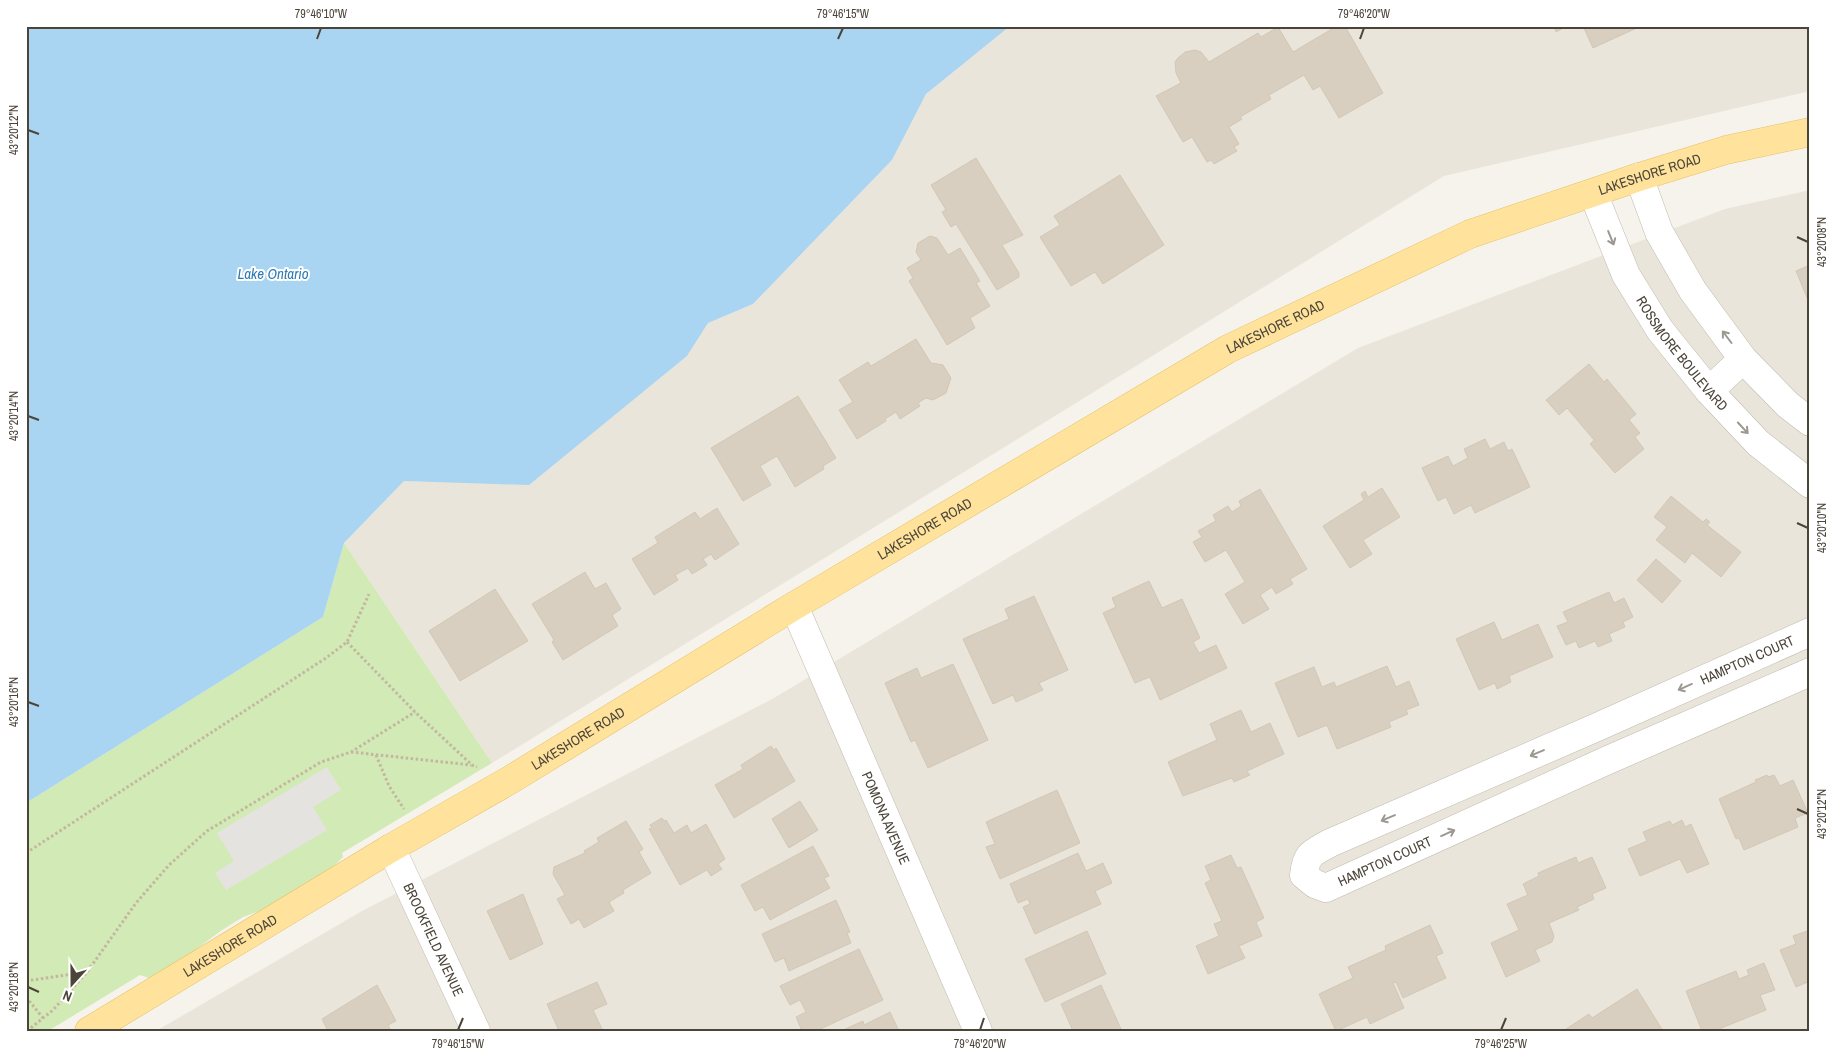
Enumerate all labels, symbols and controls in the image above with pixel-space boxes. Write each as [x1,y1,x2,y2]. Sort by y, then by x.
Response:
text: 79°46'10"W [295,6,348,22]
text: 79°46'15"W [817,6,870,22]
text: 79°46'20"W [1338,6,1391,22]
text: 43°20'12"N [6,105,22,155]
street label: LAKESHORE ROAD [1596,149,1703,199]
text: 43°20'08"N [1814,217,1830,267]
one-way arrow [1607,230,1617,245]
water label: Lake Ontario [237,263,309,284]
street label: ROSSMORE BOULEVARD [1632,293,1732,415]
street label: LAKESHORE ROAD [1223,295,1327,358]
one-way arrow [1722,330,1732,344]
text: 43°20'14"N [6,391,22,441]
one-way arrow [1737,421,1749,434]
street label: LAKESHORE ROAD [874,494,975,564]
text: 43°20'10"N [1814,503,1830,553]
street label: HAMPTON COURT [1697,631,1797,689]
text: 43°20'16"N [6,677,22,727]
one-way arrow [1678,683,1693,693]
street label: LAKESHORE ROAD [528,703,628,774]
one-way arrow [1530,749,1545,759]
street label: POMONA AVENUE [858,769,914,867]
text: 43°20'12"N [1814,789,1830,839]
one-way arrow [1381,814,1396,824]
one-way arrow [1440,828,1455,837]
street label: HAMPTON COURT [1335,832,1435,890]
street label: BROOKFIELD AVENUE [399,880,468,999]
street label: LAKESHORE ROAD [180,910,280,981]
north arrow [48,960,98,1010]
text: 43°20'18"N [6,962,22,1012]
text: N [60,986,74,1006]
text: 79°46'15"W [432,1036,485,1052]
text: 79°46'20"W [954,1036,1007,1052]
text: 79°46'25"W [1475,1036,1528,1052]

